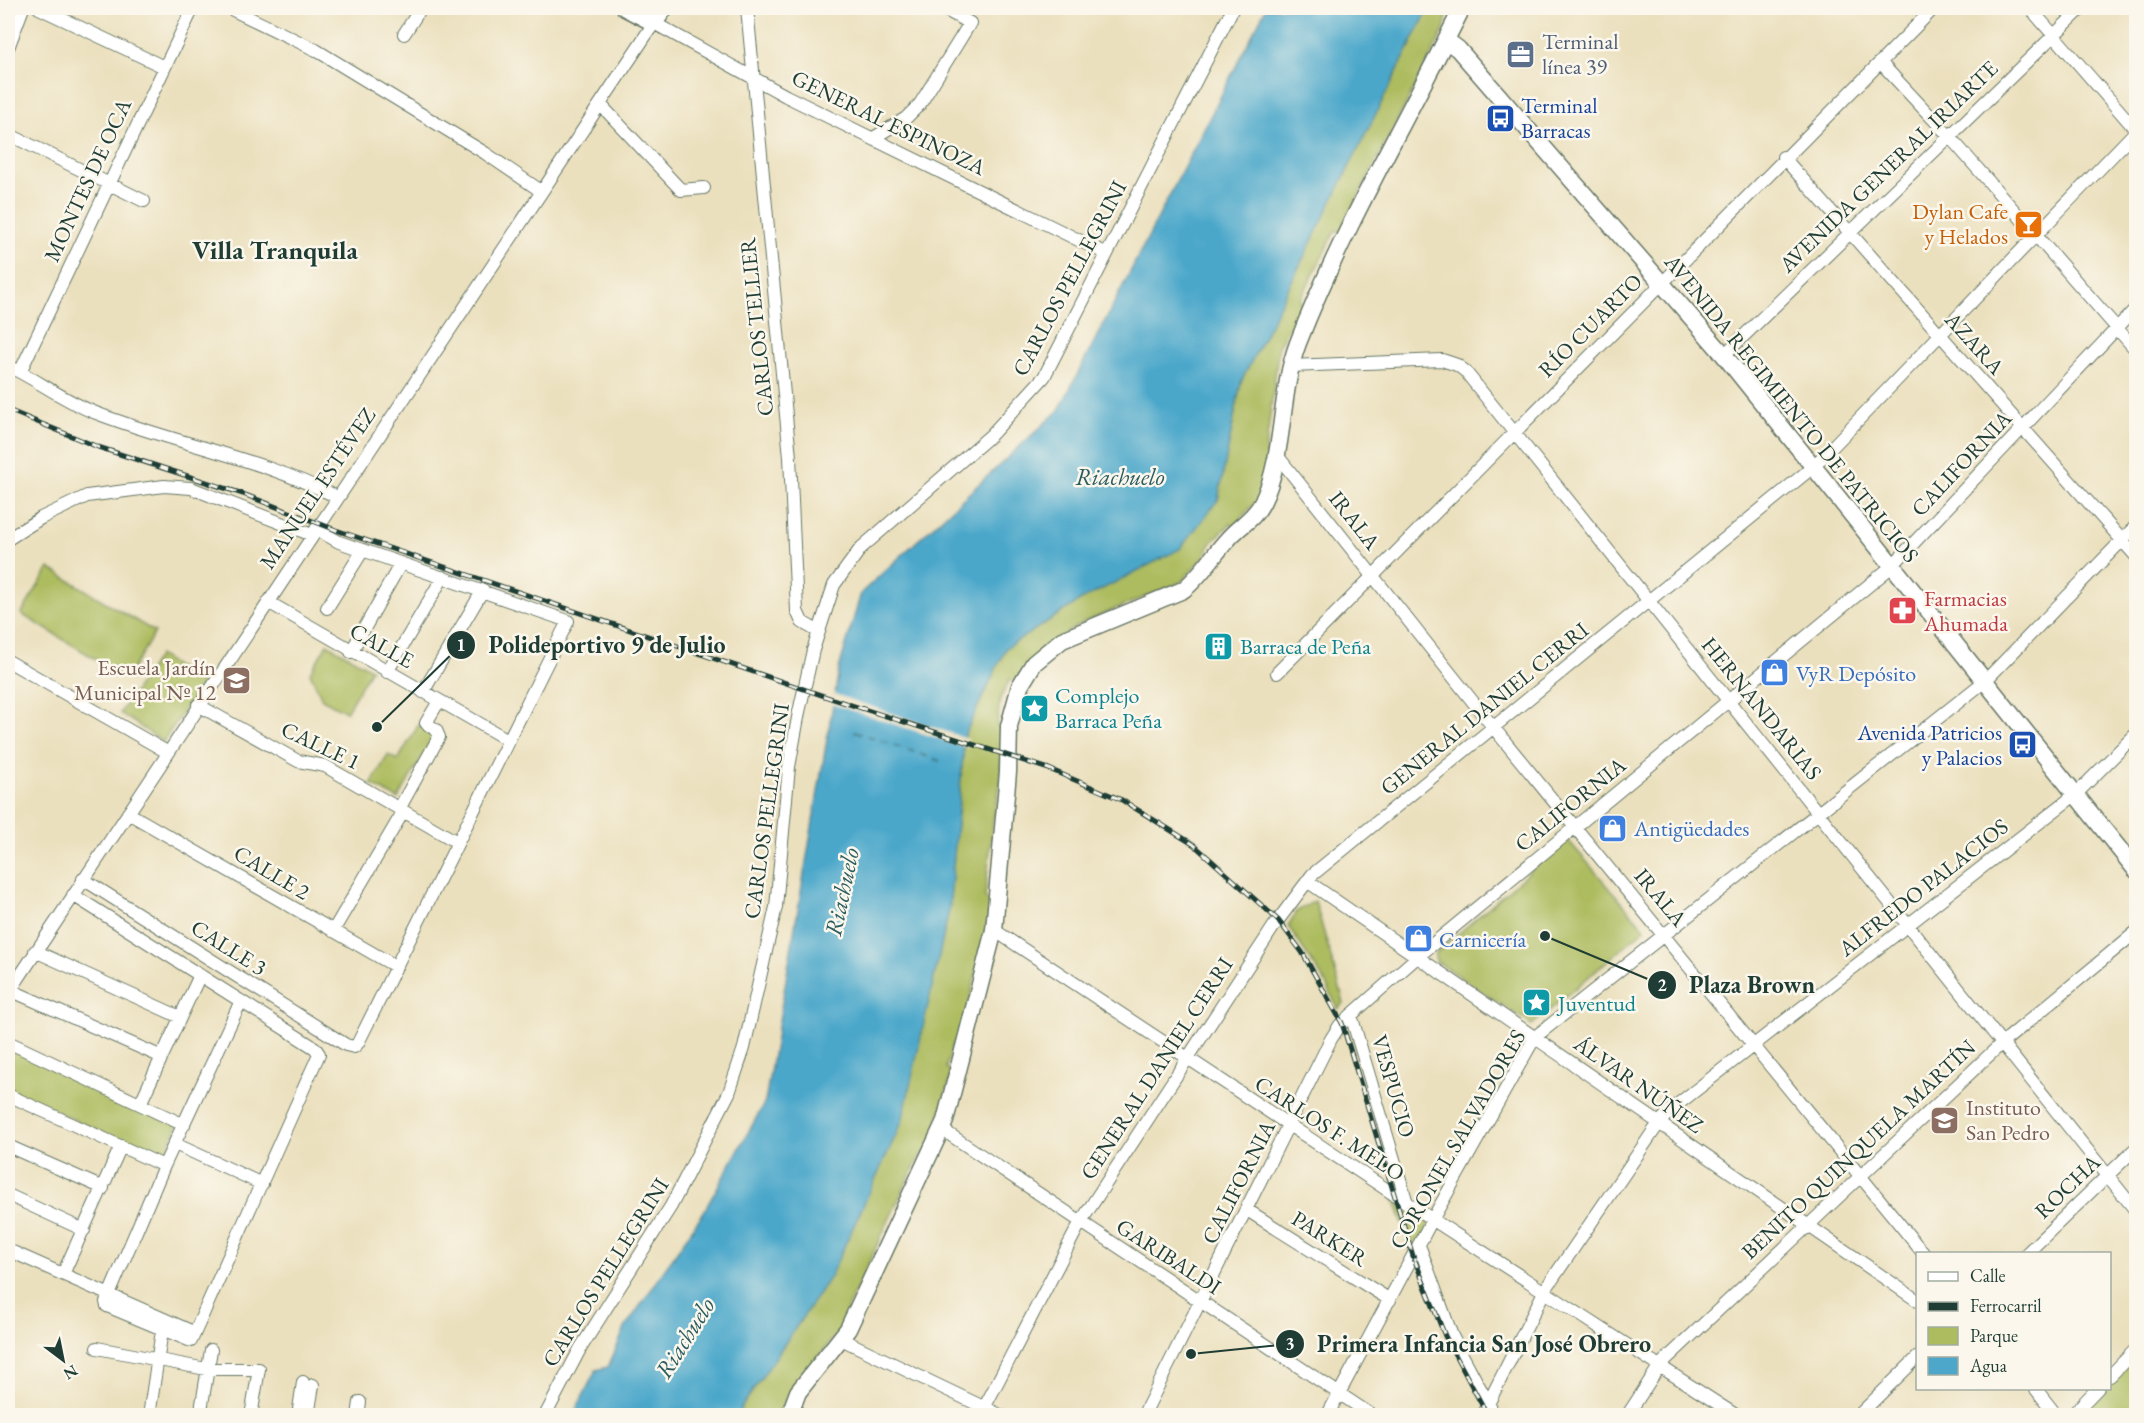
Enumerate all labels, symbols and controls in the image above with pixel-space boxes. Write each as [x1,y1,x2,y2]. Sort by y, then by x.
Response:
place label: Terminal línea 39 [1542,27,1619,81]
office icon: Terminal línea 39 [1505,38,1537,70]
street label: AVENIDA GENERAL IRIARTE [1772,54,2004,279]
street label: GENERAL ESPINOZA [787,63,991,182]
place label: Terminal Barracas [1521,91,1598,145]
street label: MONTES DE OCA [37,93,138,266]
bus stop icon: Terminal Barracas [1484,102,1516,134]
street label: CARLOS PELLEGRINI [1006,175,1134,381]
place label: Dylan Cafe y Helados [1912,197,2008,251]
bar icon: Dylan Cafe y Helados [2013,208,2045,240]
district label: Villa Tranquila [192,233,359,267]
street label: CARLOS TELLIER [733,236,780,418]
street label: AVENIDA REGIMIENTO DE PATRICIOS [1657,247,1925,568]
street label: RÍO CUARTO [1532,267,1649,384]
street label: AZARA [1938,305,2011,382]
street label: MANUEL ESTÉVEZ [253,402,382,575]
street label: CALIFORNIA [1905,404,2019,523]
water label: Riachuelo [1075,461,1165,492]
street label: IRALA [1322,485,1387,556]
place label: Farmacias Ahumada [1923,584,2008,638]
pharmacy icon: Farmacias Ahumada [1887,595,1919,627]
street label: GENERAL DANIEL CERRI [1374,615,1595,801]
street label: CALLE [345,616,419,675]
callout: Polideportivo 9 de Julio [446,624,737,666]
text: Polideportivo 9 de Julio [488,629,726,660]
building icon: Barraca de Peña [1203,630,1235,662]
street label: HERNANDARIAS [1695,631,1828,786]
place label: Barraca de Peña [1240,632,1371,661]
text: 1 [456,633,466,656]
place label: Escuela Jardín Municipal Nº 12 [74,653,216,707]
shop icon: VyR Depósito [1759,657,1791,689]
place label: VyR Depósito [1796,659,1916,688]
school or university icon: Escuela Jardín Municipal Nº 12 [221,664,253,696]
place label: Complejo Barraca Peña [1055,681,1162,735]
place icon: Complejo Barraca Peña [1018,692,1050,724]
street label: CARLOS PELLEGRINI [737,701,796,921]
street label: CALLE 1 [277,715,365,776]
place label: Avenida Patricios y Palacios [1857,718,2002,772]
bus stop icon: Avenida Patricios y Palacios [2007,729,2039,761]
street label: CALIFORNIA [1509,750,1633,858]
shop icon: Antigüedades [1597,812,1629,844]
street label: ALFREDO PALACIOS [1832,812,2014,964]
place label: Antigüedades [1633,814,1749,843]
street label: CALLE 2 [228,838,316,907]
water label: Riachuelo [817,845,866,939]
street label: IRALA [1628,862,1694,933]
street label: CALLE 3 [185,913,272,982]
shop icon: Carnicería [1402,923,1434,955]
place label: Carnicería [1439,925,1527,954]
street label: GENERAL DANIEL CERRI [1073,951,1240,1185]
callout: Plaza Brown [1647,964,1828,1006]
text: Plaza Brown [1689,969,1815,1000]
text: 2 [1657,973,1667,996]
place icon: Juventud [1521,987,1553,1019]
place label: Juventud [1556,989,1637,1018]
street label: CORONEL SALVADORES [1383,1024,1532,1254]
street label: ÁLVAR NÚÑEZ [1567,1028,1709,1140]
street label: VESPUCIO [1365,1031,1422,1141]
street label: BENITO QUINQUELA MARTÍN [1735,1033,1982,1266]
street label: CARLOS F. MELO [1249,1069,1410,1188]
place label: Instituto San Pedro [1966,1093,2050,1147]
school or university icon: Instituto San Pedro [1929,1104,1961,1136]
street label: CALIFORNIA [1195,1115,1282,1249]
street label: ROCHA [2028,1147,2107,1225]
street label: CARLOS PELLEGRINI [535,1172,676,1372]
street label: PARKER [1286,1204,1373,1273]
street label: GARIBALDI [1111,1212,1227,1301]
legend [1916,1252,2111,1390]
text: Calle [1970,1264,2006,1287]
water label: Riachuelo [648,1292,721,1384]
text: Ferrocarril [1970,1294,2042,1317]
callout: Primera Infancia San José Obrero [1275,1323,1663,1365]
text: Parque [1970,1324,2018,1347]
text: Primera Infancia San José Obrero [1317,1328,1651,1359]
north arrow [33,1330,93,1390]
text: 3 [1285,1332,1295,1355]
text: Agua [1969,1354,2008,1377]
text: N [60,1360,82,1385]

